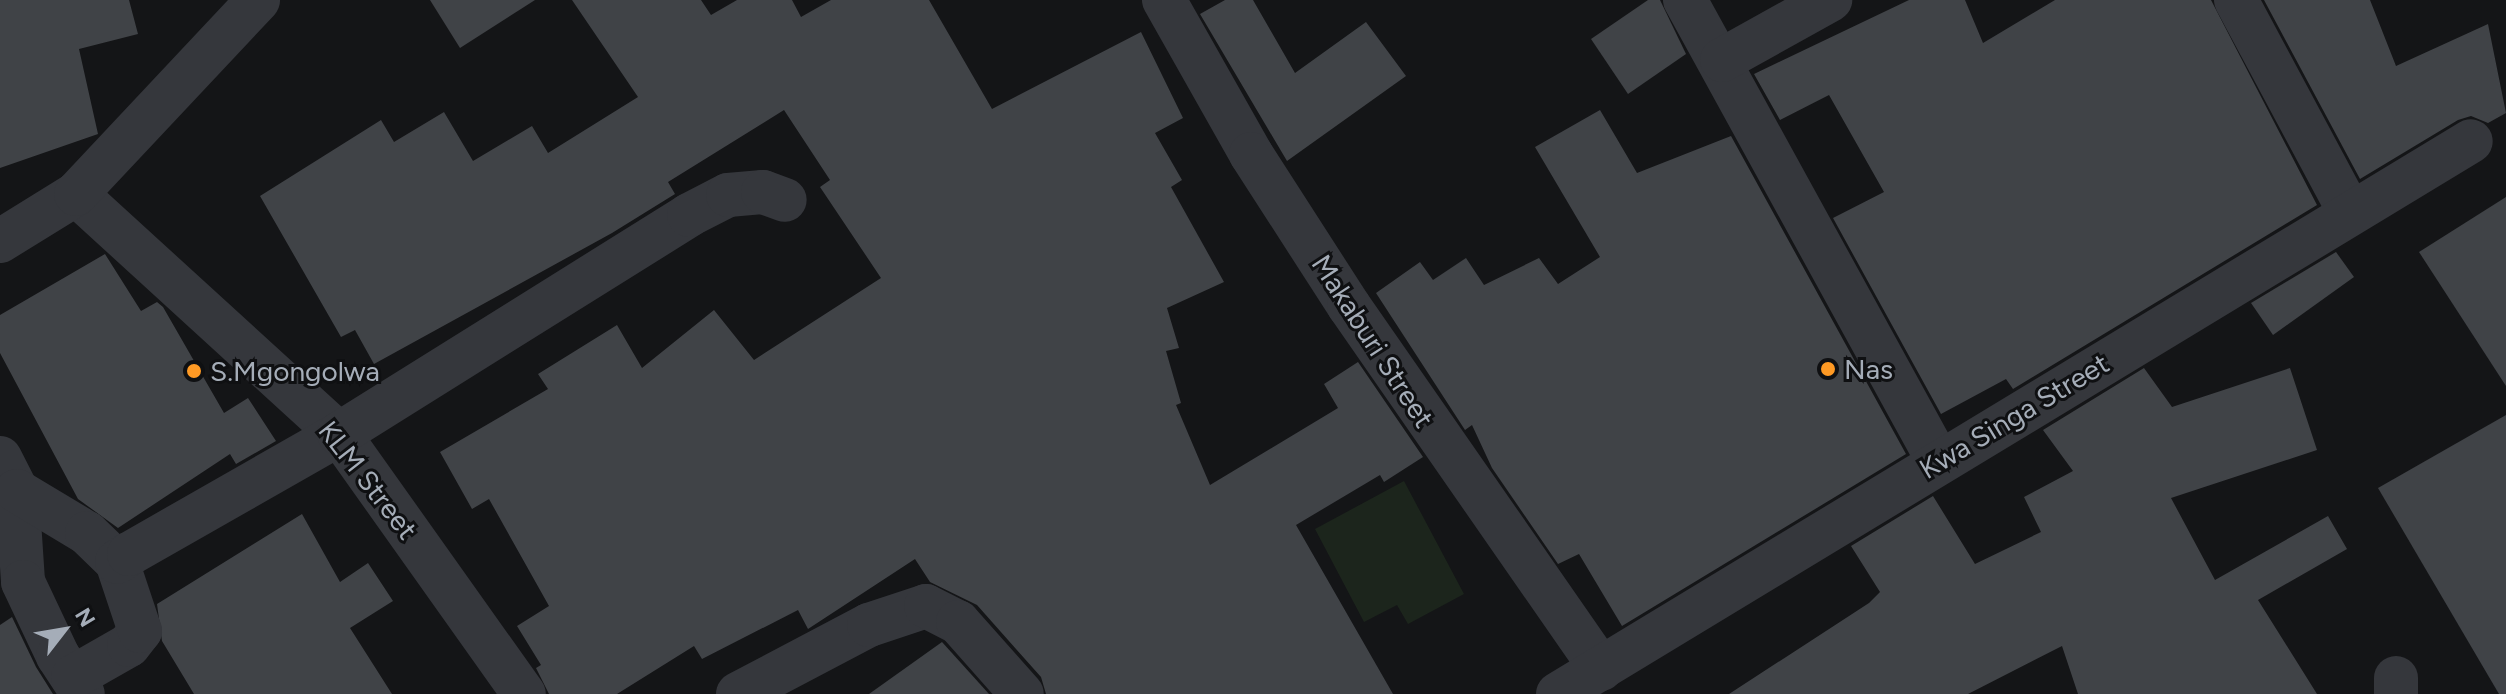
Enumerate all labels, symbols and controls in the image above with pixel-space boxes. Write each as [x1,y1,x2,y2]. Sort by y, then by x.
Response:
street label: Makaburi Street [1305,248,1441,434]
street label: Kwa Singa Street [1913,346,2115,486]
place label: Nas [1844,352,1893,386]
place label: S.Mgongolwa [210,354,380,388]
marker: Nas [1819,360,1837,378]
marker: S.Mgongolwa [185,362,203,380]
street label: KLM Street [311,414,425,546]
north arrow [24,590,104,670]
text: N [69,603,101,632]

